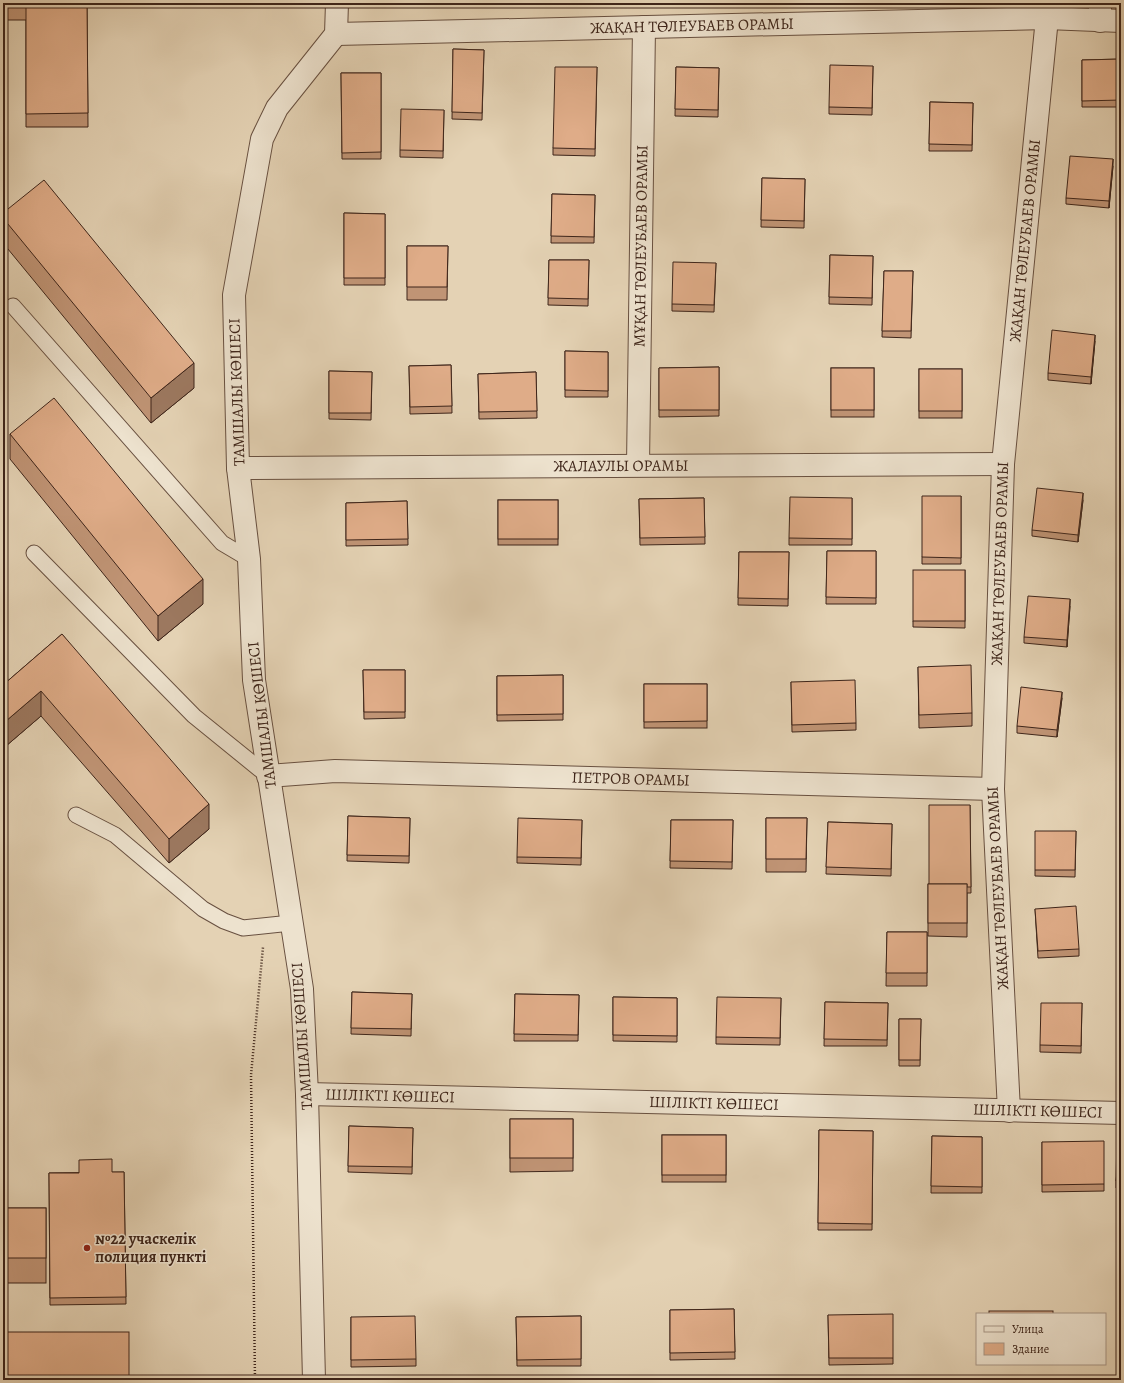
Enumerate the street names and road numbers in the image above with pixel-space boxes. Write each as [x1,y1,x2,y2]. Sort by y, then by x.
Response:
street label: ЖАҚАН ТӨЛЕУБАЕВ ОРАМЫ [590,13,794,39]
street label: ЖАҚАН ТӨЛЕУБАЕВ ОРАМЫ [1004,138,1046,343]
street label: МҰҚАН ТӨЛЕУБАЕВ ОРАМЫ [629,145,653,347]
street label: ТАМШАЛЫ КӨШЕСІ [223,318,251,466]
street label: ЖАЛАУЛЫ ОРАМЫ [554,455,688,477]
street label: ЖАҚАН ТӨЛЕУБАЕВ ОРАМЫ [986,461,1014,666]
street label: ТАМШАЛЫ КӨШЕСІ [242,640,282,790]
street label: ПЕТРОВ ОРАМЫ [571,766,690,792]
street label: ЖАҚАН ТӨЛЕУБАЕВ ОРАМЫ [982,786,1014,990]
street label: ТАМШАЛЫ КӨШЕСІ [286,962,318,1110]
street label: ШІЛІКТІ КӨШЕСІ [325,1083,455,1108]
street label: ШІЛІКТІ КӨШЕСІ [649,1091,779,1116]
street label: ШІЛІКТІ КӨШЕСІ [973,1099,1103,1124]

